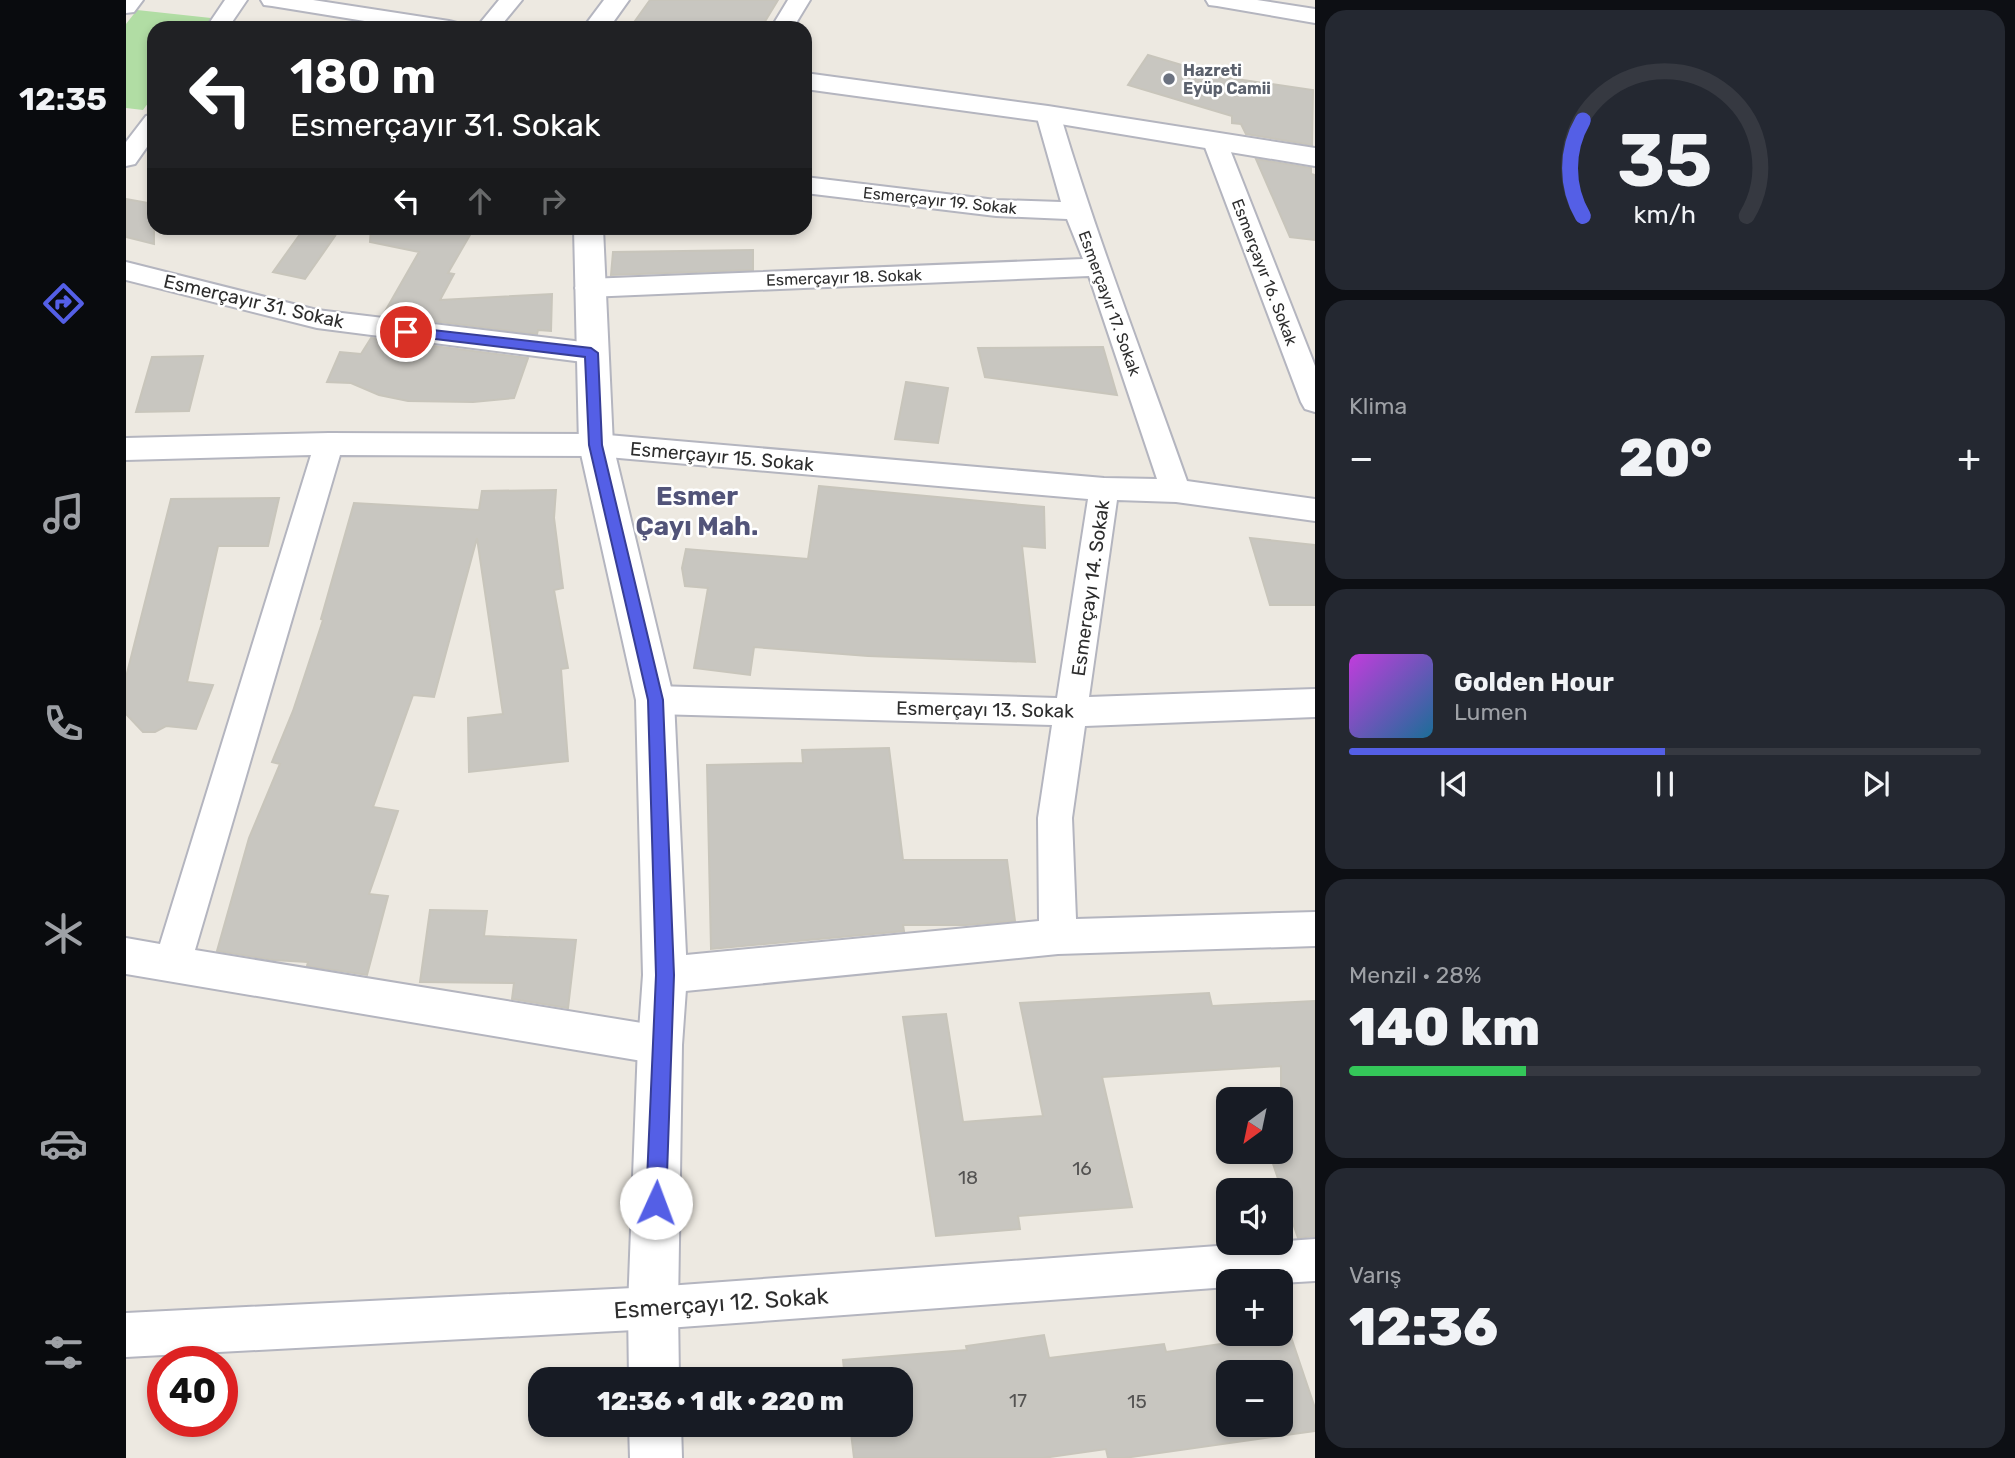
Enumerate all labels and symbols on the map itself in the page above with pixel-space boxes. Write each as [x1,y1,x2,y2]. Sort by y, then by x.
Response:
place label: Hazreti Eyüp Camii [1183,61,1271,98]
marker: Hazreti Eyüp Camii [1161,71,1177,87]
street label: Esmerçayır 19. Sokak [862,183,1018,218]
street label: Esmerçayır 16. Sokak [1228,196,1302,349]
street label: Esmerçayır 17. Sokak [1074,228,1145,379]
street label: Esmerçayır 18. Sokak [766,265,923,290]
street label: Esmerçayır 31. Sokak [161,270,346,333]
pin [376,302,436,362]
street label: Esmerçayır 15. Sokak [629,437,815,476]
district label: Esmer Çayı Mah. [636,481,758,542]
street label: Esmerçayı 14. Sokak [1067,498,1114,678]
street label: Esmerçayı 13. Sokak [896,696,1074,723]
north arrow [1216,1087,1293,1164]
house number: 16 [1072,1157,1092,1180]
position arrow [619,1166,693,1240]
house number: 18 [958,1166,978,1189]
street label: Esmerçayı 12. Sokak [613,1282,829,1324]
speed limit sign: 40 [147,1346,238,1437]
house number: 17 [1009,1389,1027,1412]
house number: 15 [1127,1390,1147,1413]

